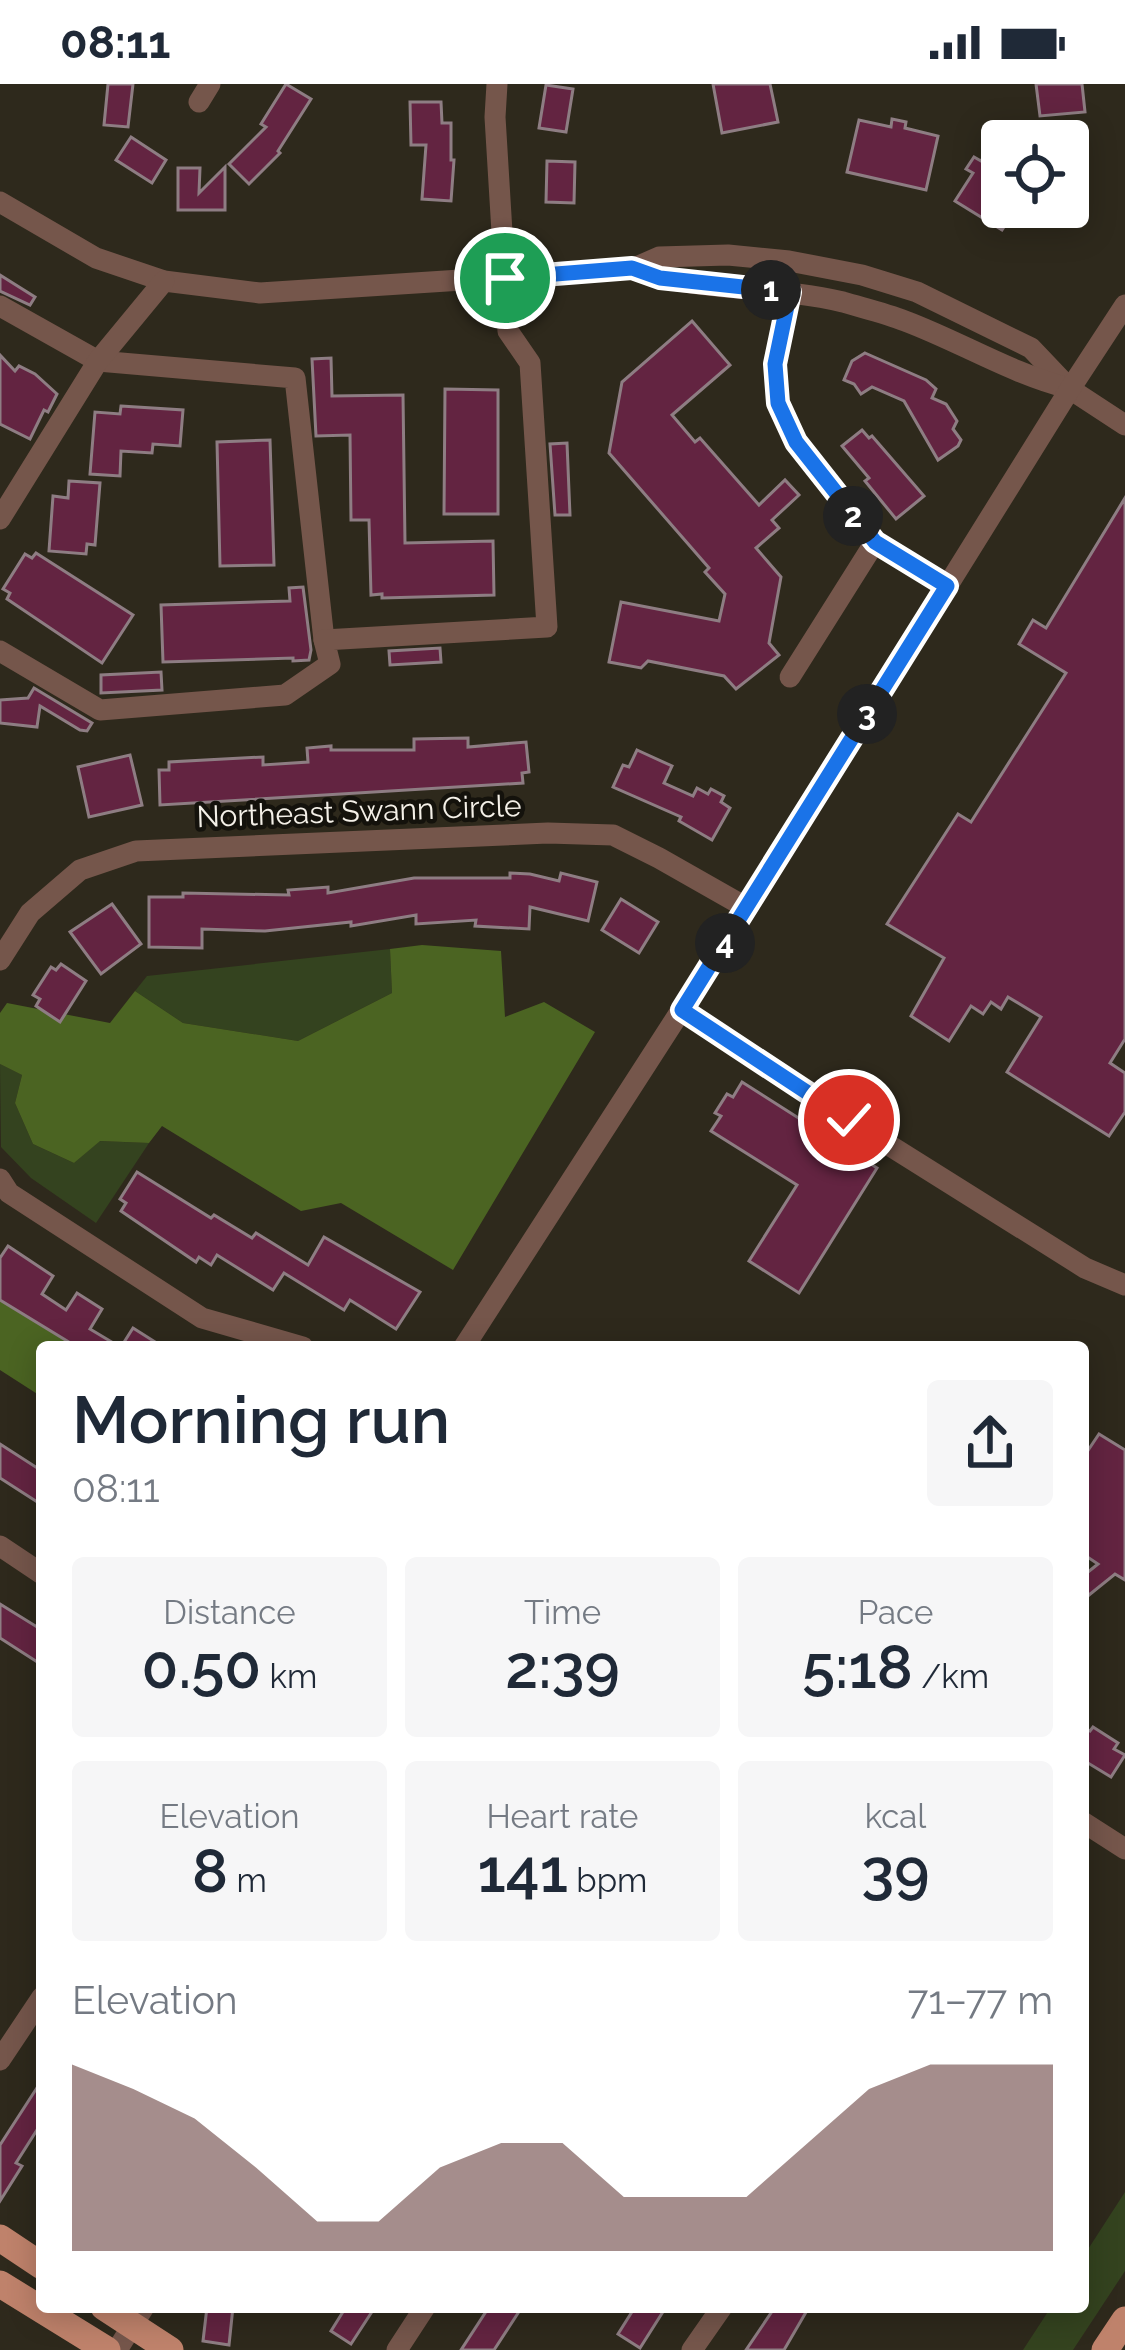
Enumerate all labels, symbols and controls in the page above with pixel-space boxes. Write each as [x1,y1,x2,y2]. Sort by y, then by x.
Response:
text: 08:11 [60,16,170,69]
map controls [981,120,1089,228]
button: locate [981,120,1089,228]
pin [454,227,556,329]
icon: arrive [472,245,538,311]
pin: 1 [741,260,801,320]
text: 1 [763,270,779,309]
pin: 2 [823,486,883,546]
text: 2 [844,496,862,535]
pin: 3 [837,684,897,744]
text: 3 [858,694,876,733]
street label: Northeast Swann Circle [196,788,522,834]
pin: 4 [695,913,755,973]
text: 4 [716,923,734,962]
pin [798,1069,900,1171]
icon: check [816,1087,882,1153]
button: share [927,1380,1053,1506]
text: Morning run [72,1381,450,1458]
text: 08:11 [72,1465,160,1511]
text: Distance [163,1593,296,1632]
text: Time [524,1593,601,1632]
text: Pace [858,1593,933,1632]
text: 0.50 [142,1632,261,1702]
text: 2:39 [505,1632,620,1702]
text: 5:18 [802,1632,913,1702]
text: km [261,1657,317,1696]
text: /km [913,1657,989,1696]
text: Elevation [159,1797,300,1836]
text: Heart rate [487,1797,639,1836]
text: kcal [865,1797,926,1836]
text: 8 [192,1836,228,1906]
text: 141 [478,1836,568,1906]
text: 39 [861,1836,930,1906]
text: m [228,1861,267,1900]
text: bpm [568,1861,647,1900]
text: Elevation [72,1977,238,2023]
text: 71–77 m [908,1977,1053,2023]

